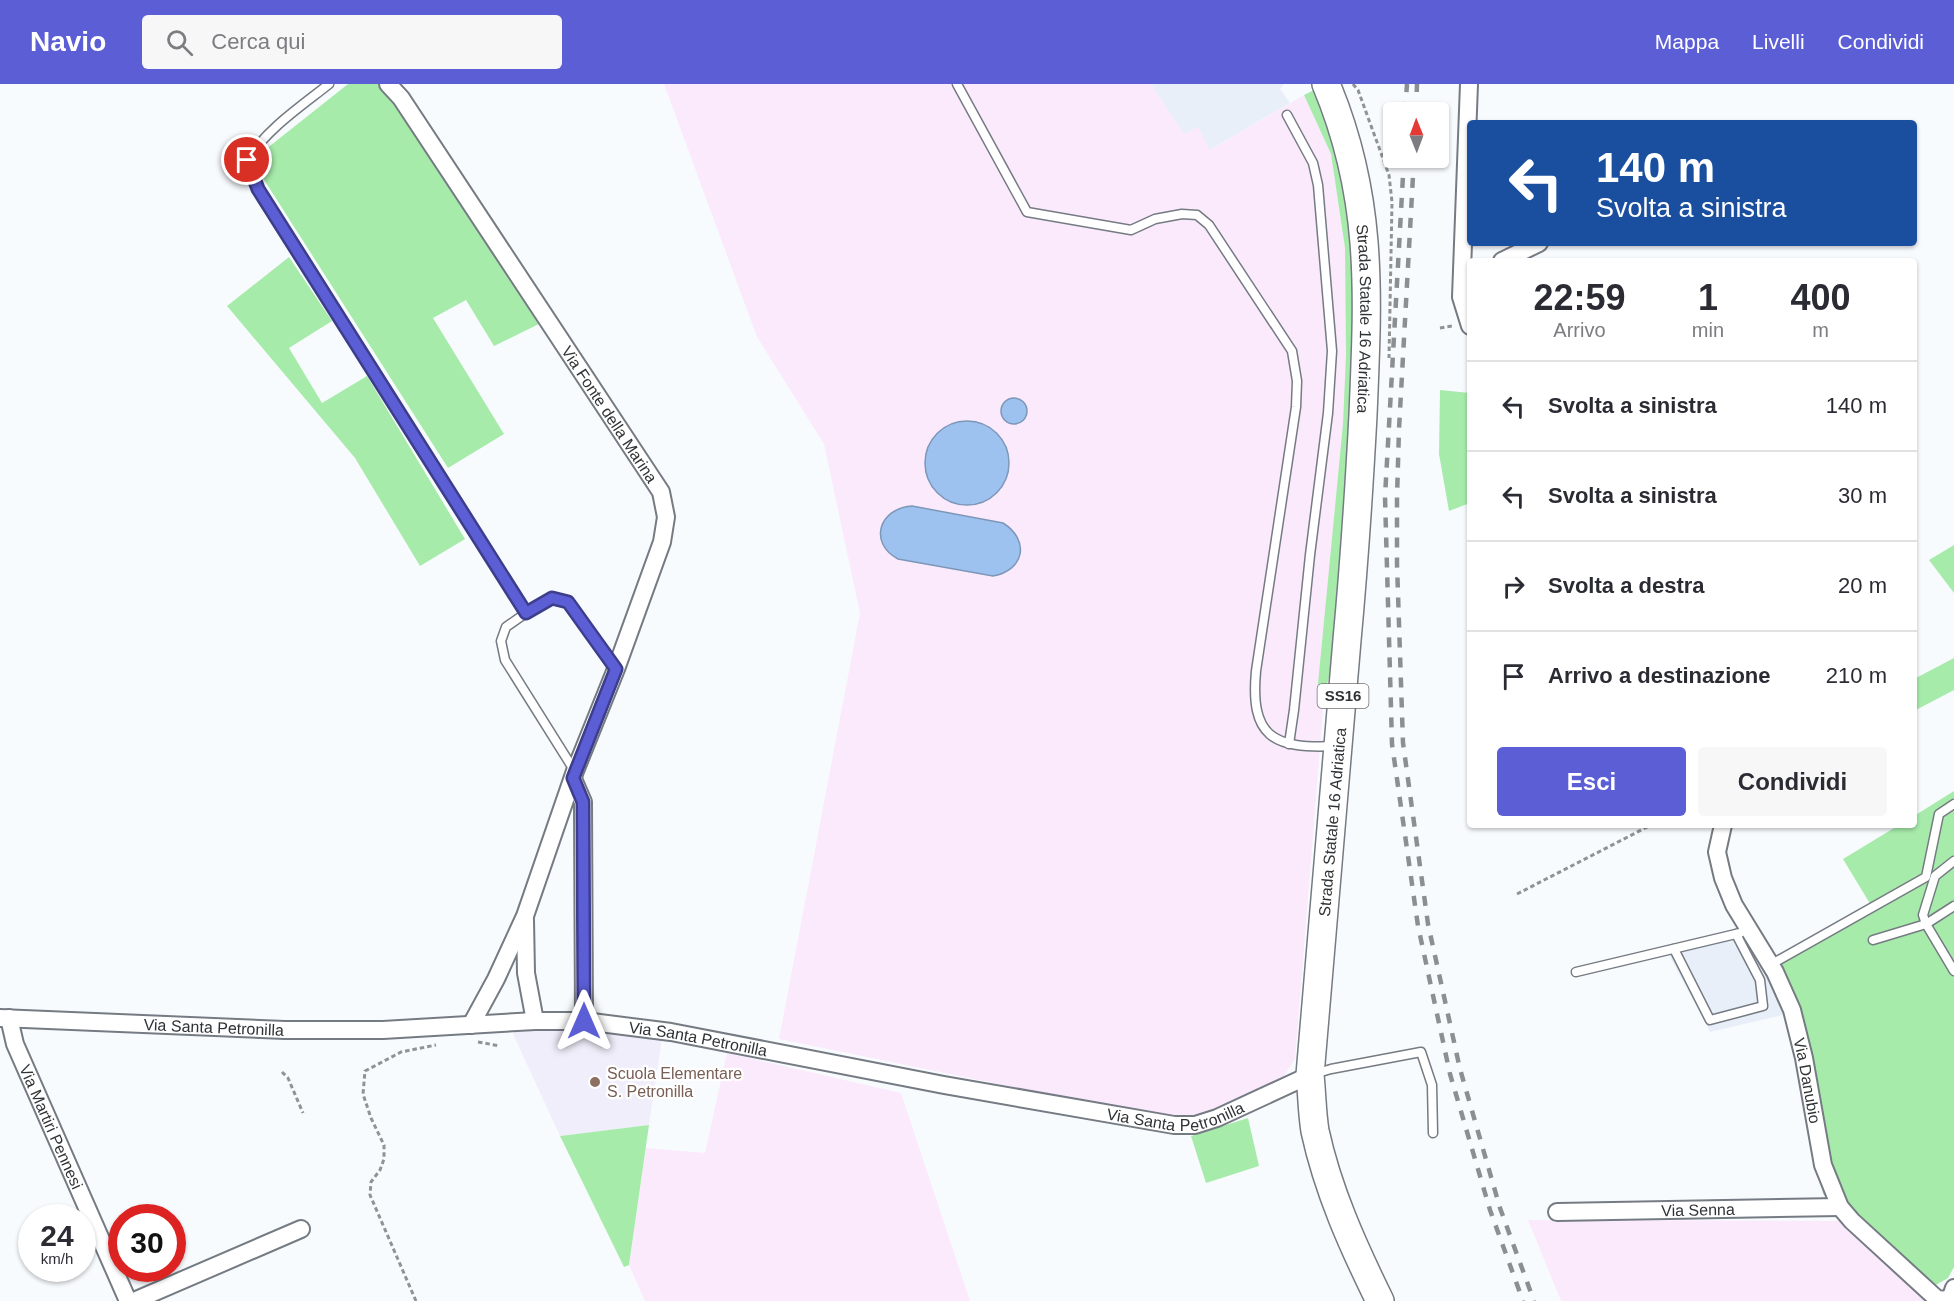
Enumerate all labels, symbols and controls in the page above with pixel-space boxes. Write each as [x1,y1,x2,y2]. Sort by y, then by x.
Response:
search box [142,15,562,69]
text: Navio [30,26,106,57]
icon: search [163,26,196,59]
text: Cerca qui [211,29,305,54]
text: Mappa [1655,30,1719,53]
text: Livelli [1752,30,1805,53]
text: Condividi [1838,30,1924,53]
north arrow [1383,102,1449,168]
map controls [1383,102,1449,168]
pin [221,134,272,185]
icon: arrive [230,143,263,176]
icon: left [1497,144,1575,222]
text: 140 m [1596,144,1715,191]
text: Svolta a sinistra [1596,193,1787,223]
street label: Strada Statale 16 Adriatica [1353,223,1374,414]
text: 22:59 [1533,277,1625,318]
text: 1 [1698,277,1718,318]
text: 400 [1790,277,1851,318]
text: Arrivo [1553,319,1606,341]
text: min [1692,319,1724,341]
text: m [1812,319,1829,341]
street label: Via Fonte della Marina [558,343,660,486]
icon: left [1497,390,1530,423]
text: Svolta a sinistra [1548,393,1717,418]
text: 140 m [1826,393,1887,418]
icon: left [1497,480,1530,513]
text: Svolta a sinistra [1548,483,1717,508]
text: 30 m [1838,483,1887,508]
icon: right [1497,570,1530,603]
text: Svolta a destra [1548,573,1705,598]
text: 20 m [1838,573,1887,598]
icon: arrive [1497,660,1530,693]
text: Arrivo a destinazione [1548,663,1771,688]
text: 210 m [1826,663,1887,688]
road number: SS16 [1318,684,1368,708]
street label: Strada Statale 16 Adriatica [1316,727,1349,917]
button: Esci [1497,747,1686,816]
button: Condividi [1698,747,1887,816]
position arrow [552,989,616,1053]
street label: Via Santa Petronilla [143,1016,284,1039]
street label: Via Santa Petronilla [628,1019,769,1060]
street label: Via Danubio [1790,1036,1823,1125]
street label: Via Martiri Pennesi [16,1062,86,1192]
place label: Scuola Elementare S. Petronilla [607,1065,742,1100]
marker: Scuola Elementare S. Petronilla [588,1075,602,1089]
street label: Via Santa Petronilla [1106,1099,1247,1134]
street label: Via Senna [1661,1201,1735,1219]
speed limit sign: 30 [108,1204,186,1282]
text: 24 [40,1219,74,1252]
text: km/h [41,1250,73,1267]

